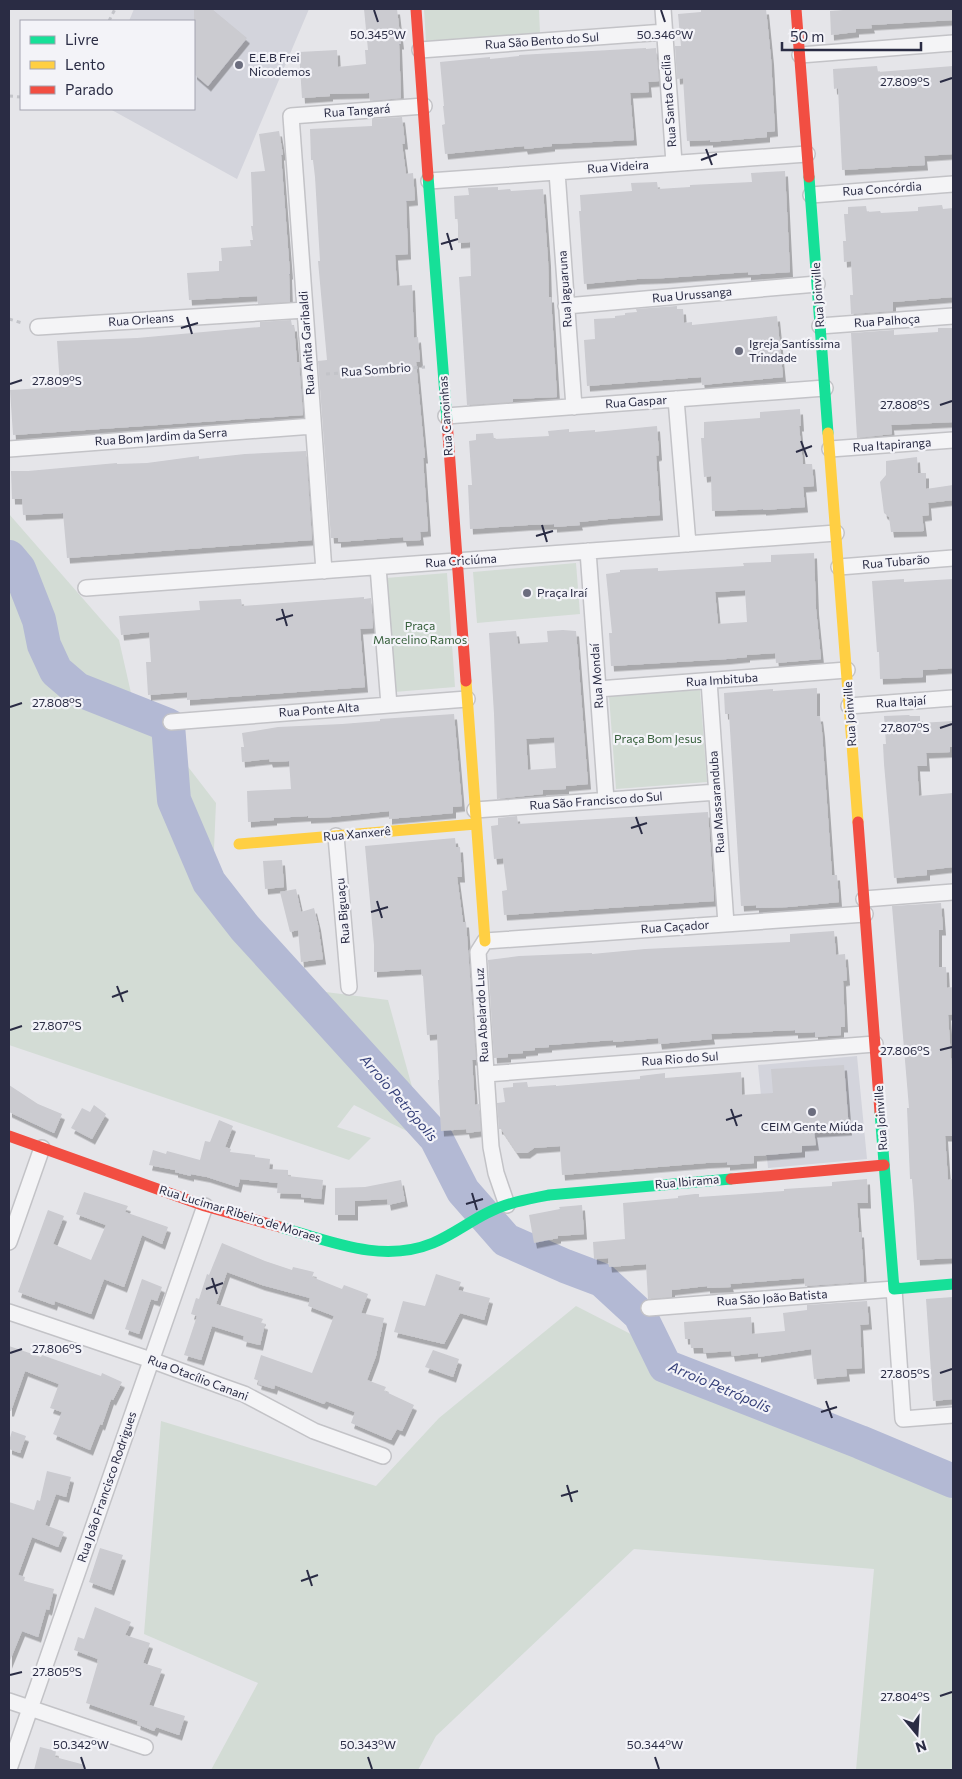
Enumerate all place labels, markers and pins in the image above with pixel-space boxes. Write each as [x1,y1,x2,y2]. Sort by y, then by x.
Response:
place label: E.E.B Frei Nicodemos [249,50,310,78]
marker: E.E.B Frei Nicodemos [233,59,245,71]
place label: Igreja Santíssima Trindade [749,336,840,364]
marker: Igreja Santíssima Trindade [733,345,745,357]
place label: Praça Iraí [537,585,588,599]
marker: Praça Iraí [521,587,533,599]
marker: CEIM Gente Miúda [806,1106,818,1118]
place label: CEIM Gente Miúda [761,1119,863,1133]

